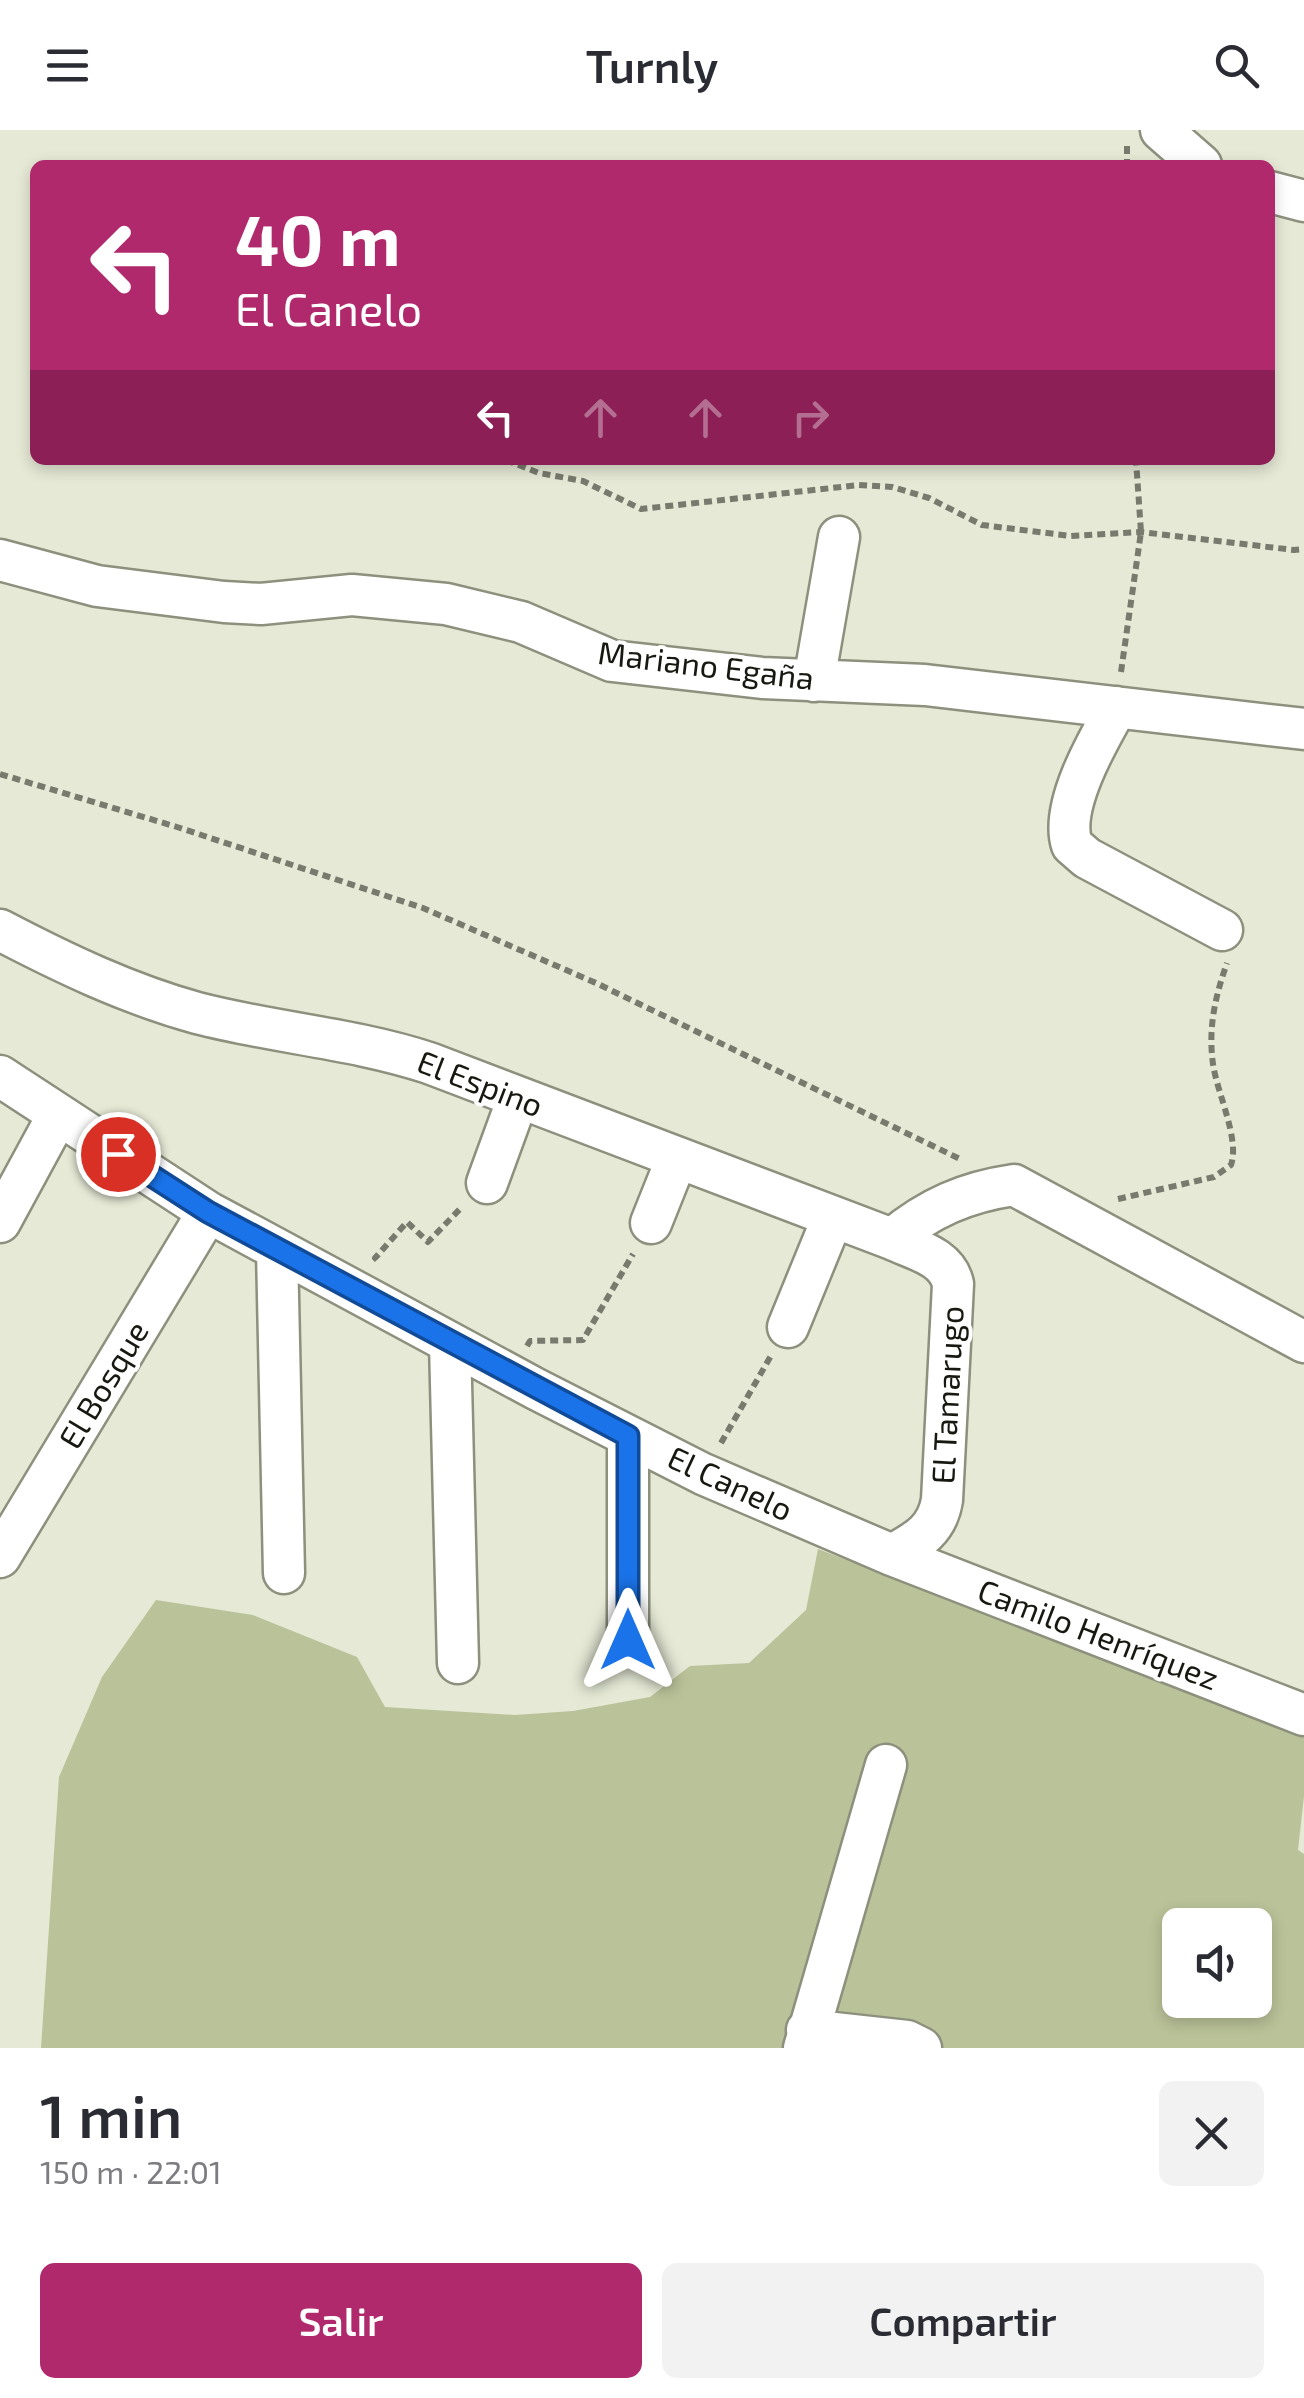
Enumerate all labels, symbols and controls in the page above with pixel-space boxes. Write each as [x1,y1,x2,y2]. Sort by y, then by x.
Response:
icon: menu [40,38,95,93]
text: Turnly [586,38,718,92]
icon: search [1209,38,1264,93]
text: 40 m [235,196,401,280]
icon: left [70,200,200,330]
text: El Canelo [235,281,422,335]
icon: left [468,390,523,445]
icon: ahead [573,390,628,445]
icon: ahead [678,390,733,445]
icon: right [783,390,838,445]
street label: Mariano Egaña [596,632,816,696]
street label: El Espino [413,1041,549,1123]
pin [76,1112,161,1197]
icon: arrive [91,1127,146,1182]
street label: El Tamarugo [922,1305,970,1485]
street label: El Bosque [50,1313,155,1454]
street label: El Canelo [663,1437,799,1528]
street label: Camilo Henríquez [973,1570,1224,1696]
position arrow [576,1588,680,1692]
map controls [1162,1908,1272,2018]
button: sound [1162,1908,1272,2018]
text: 1 min [40,2078,182,2150]
button: close [1159,2081,1264,2186]
text: 150 m · 22:01 [40,2152,222,2190]
button: Salir [40,2263,642,2378]
button: Compartir [662,2263,1264,2378]

